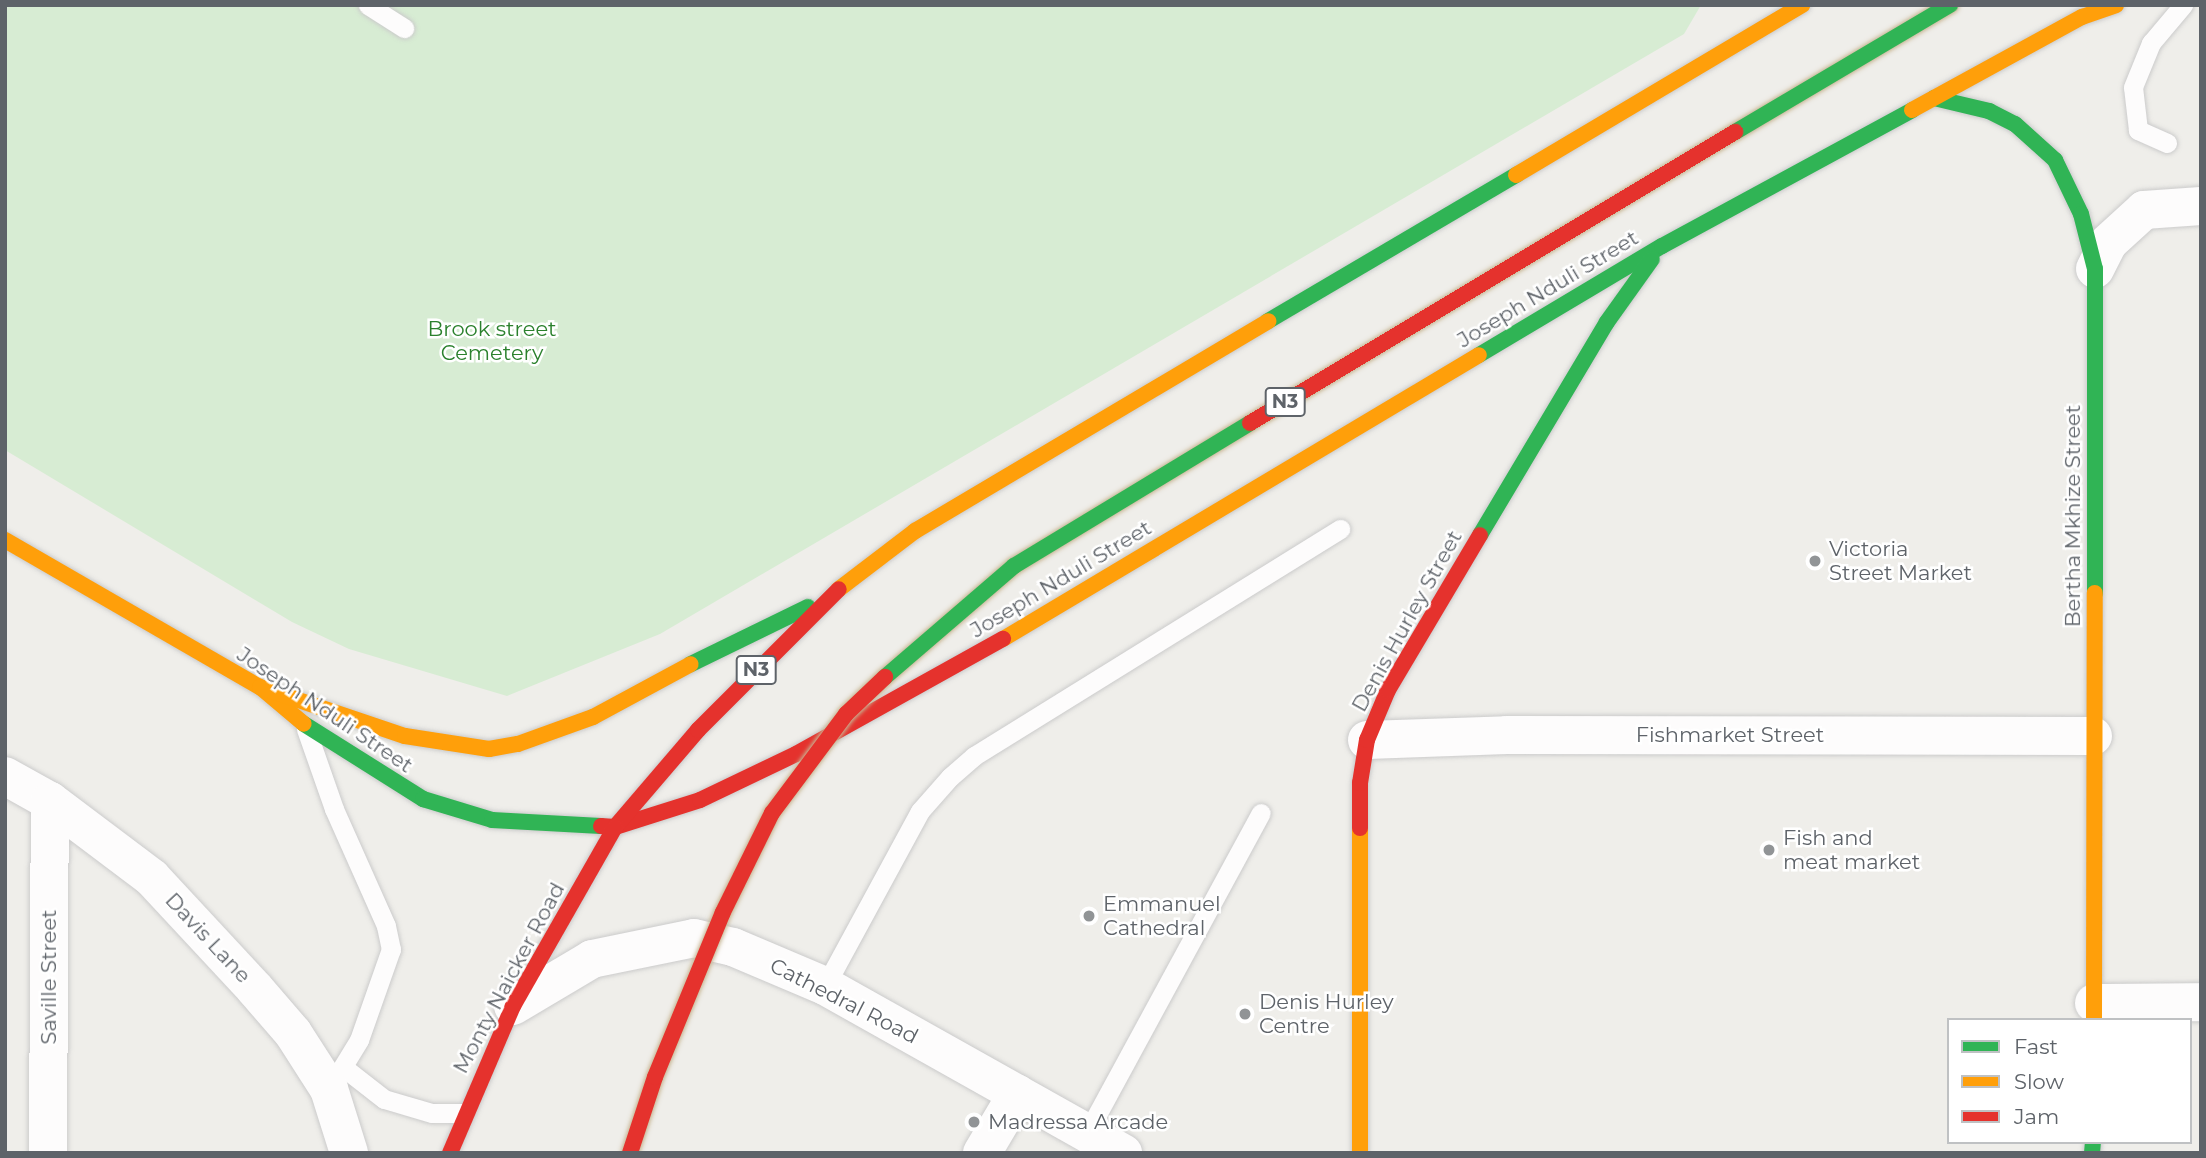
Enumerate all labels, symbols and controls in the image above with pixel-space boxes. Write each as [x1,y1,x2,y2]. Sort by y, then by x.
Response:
street label: Joseph Nduli Street [1453,225,1643,353]
park label: Brook street Cemetery [427,316,557,366]
road number: N3 [1264,386,1306,418]
street label: Bertha Mkhize Street [2060,405,2086,627]
street label: Joseph Nduli Street [966,515,1156,643]
street label: Denis Hurley Street [1347,526,1467,716]
place label: Victoria Street Market [1829,536,1972,586]
marker: Victoria Street Market [1807,553,1823,569]
street label: Joseph Nduli Street [232,642,418,778]
road number: N3 [735,654,777,685]
street label: Fishmarket Street [1636,722,1824,748]
place label: Fish and meat market [1783,825,1920,875]
marker: Fish and meat market [1761,842,1777,858]
street label: Monty Naicker Road [448,878,570,1078]
street label: Davis Lane [160,888,256,988]
place label: Emmanuel Cathedral [1103,891,1221,941]
marker: Emmanuel Cathedral [1081,908,1097,924]
street label: Saville Street [36,909,62,1045]
street label: Cathedral Road [766,953,922,1049]
place label: Denis Hurley Centre [1259,989,1394,1039]
marker: Denis Hurley Centre [1237,1006,1253,1022]
legend [1947,1018,2192,1144]
text: Fast [2014,1034,2058,1059]
text: Slow [2014,1069,2064,1094]
text: Jam [2014,1104,2059,1129]
place label: Madressa Arcade [988,1109,1168,1135]
marker: Madressa Arcade [966,1114,982,1130]

